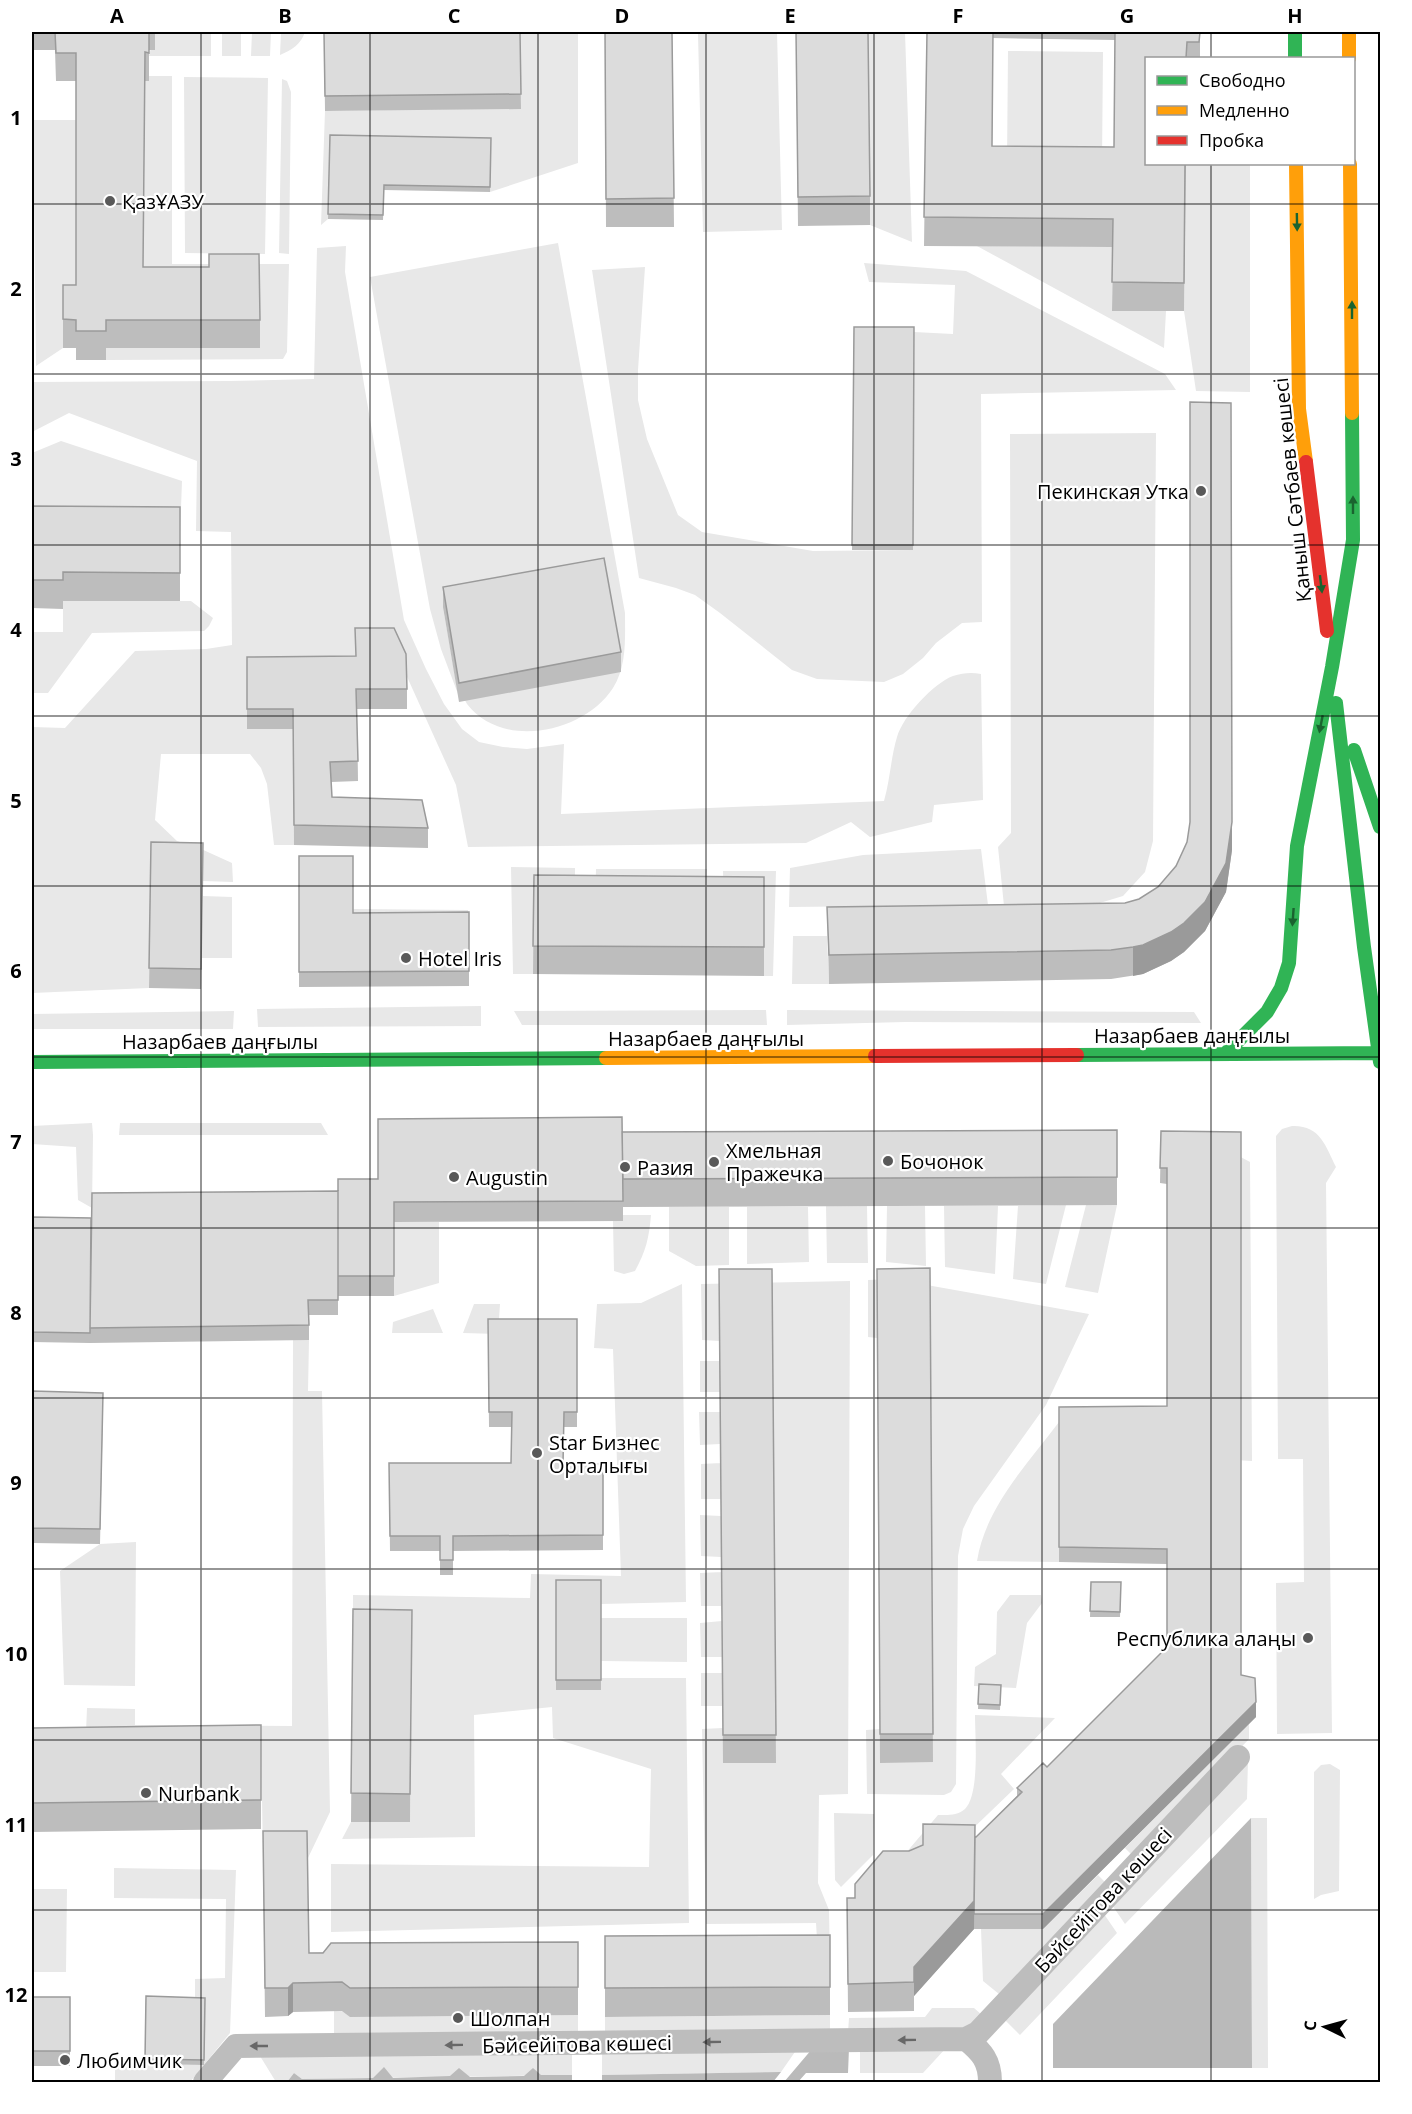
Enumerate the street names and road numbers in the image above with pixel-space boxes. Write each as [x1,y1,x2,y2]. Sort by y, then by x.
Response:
street label: Қаныш Сәтбаев көшесі [1267,376,1317,604]
street label: Назарбаев даңғылы [1094,1022,1290,1049]
street label: Назарбаев даңғылы [608,1025,804,1052]
street label: Назарбаев даңғылы [122,1028,318,1055]
street label: Бәйсейітова көшесі [1028,1821,1178,1979]
street label: Бәйсейітова көшесі [482,2029,672,2059]

